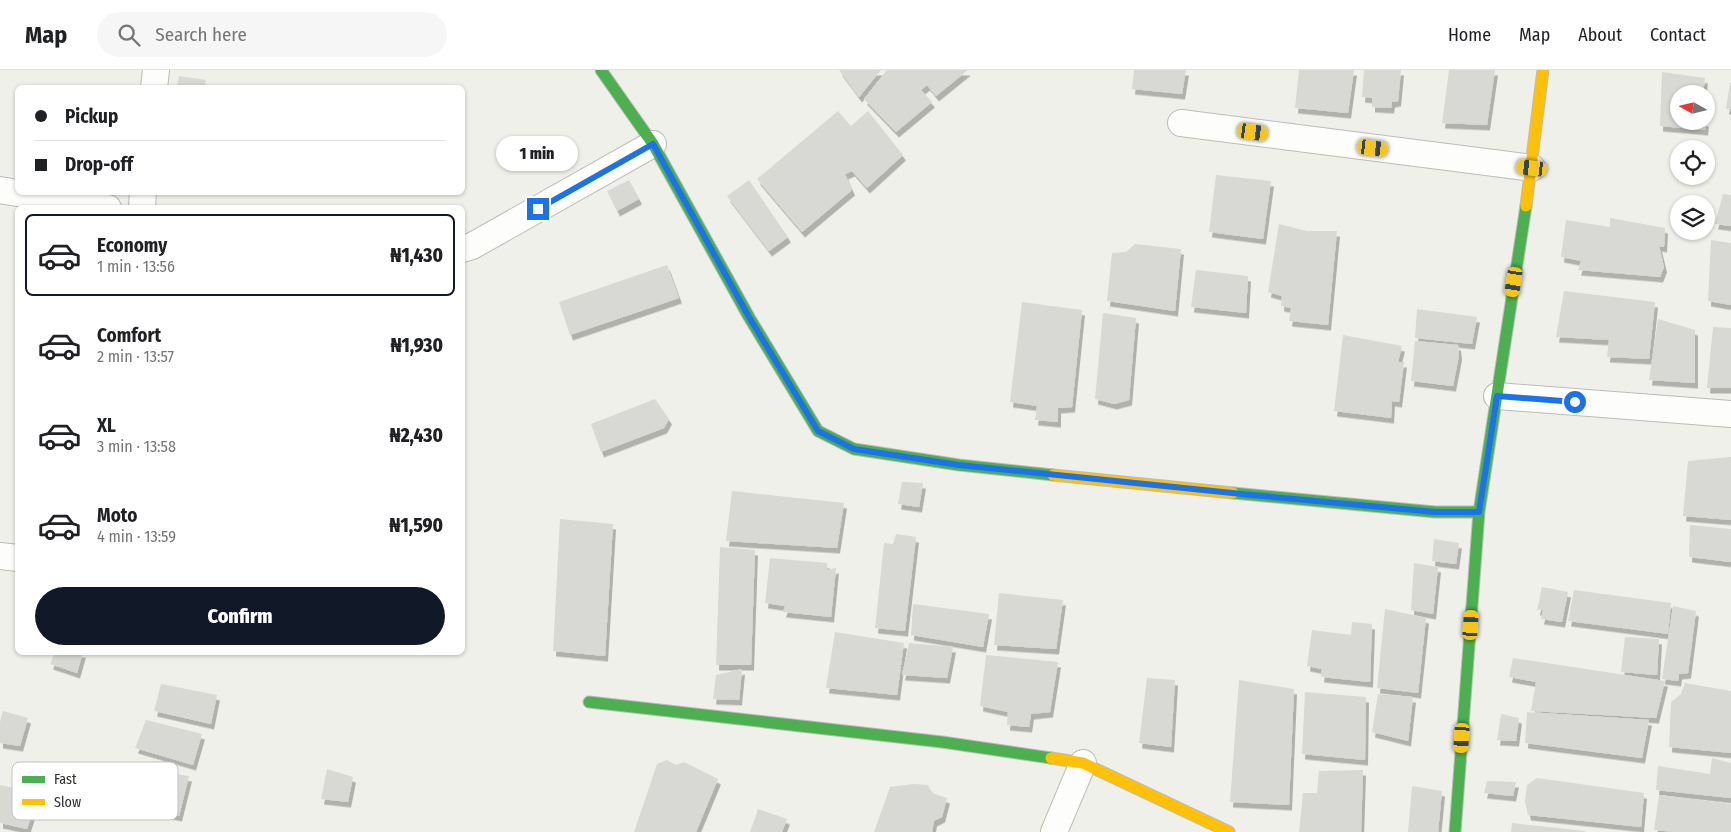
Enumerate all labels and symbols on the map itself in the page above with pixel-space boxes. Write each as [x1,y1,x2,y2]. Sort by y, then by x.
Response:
north arrow [1670,85,1715,130]
car [1237,122,1268,142]
callout: 1 min [497,136,579,172]
car [1357,139,1388,157]
car [1516,159,1547,177]
route end [527,198,549,220]
car [1504,266,1523,298]
route start [1564,391,1586,413]
car [1462,610,1479,640]
car [1453,723,1470,753]
legend [12,762,178,820]
text: Fast [54,771,77,788]
text: Slow [54,794,81,811]

